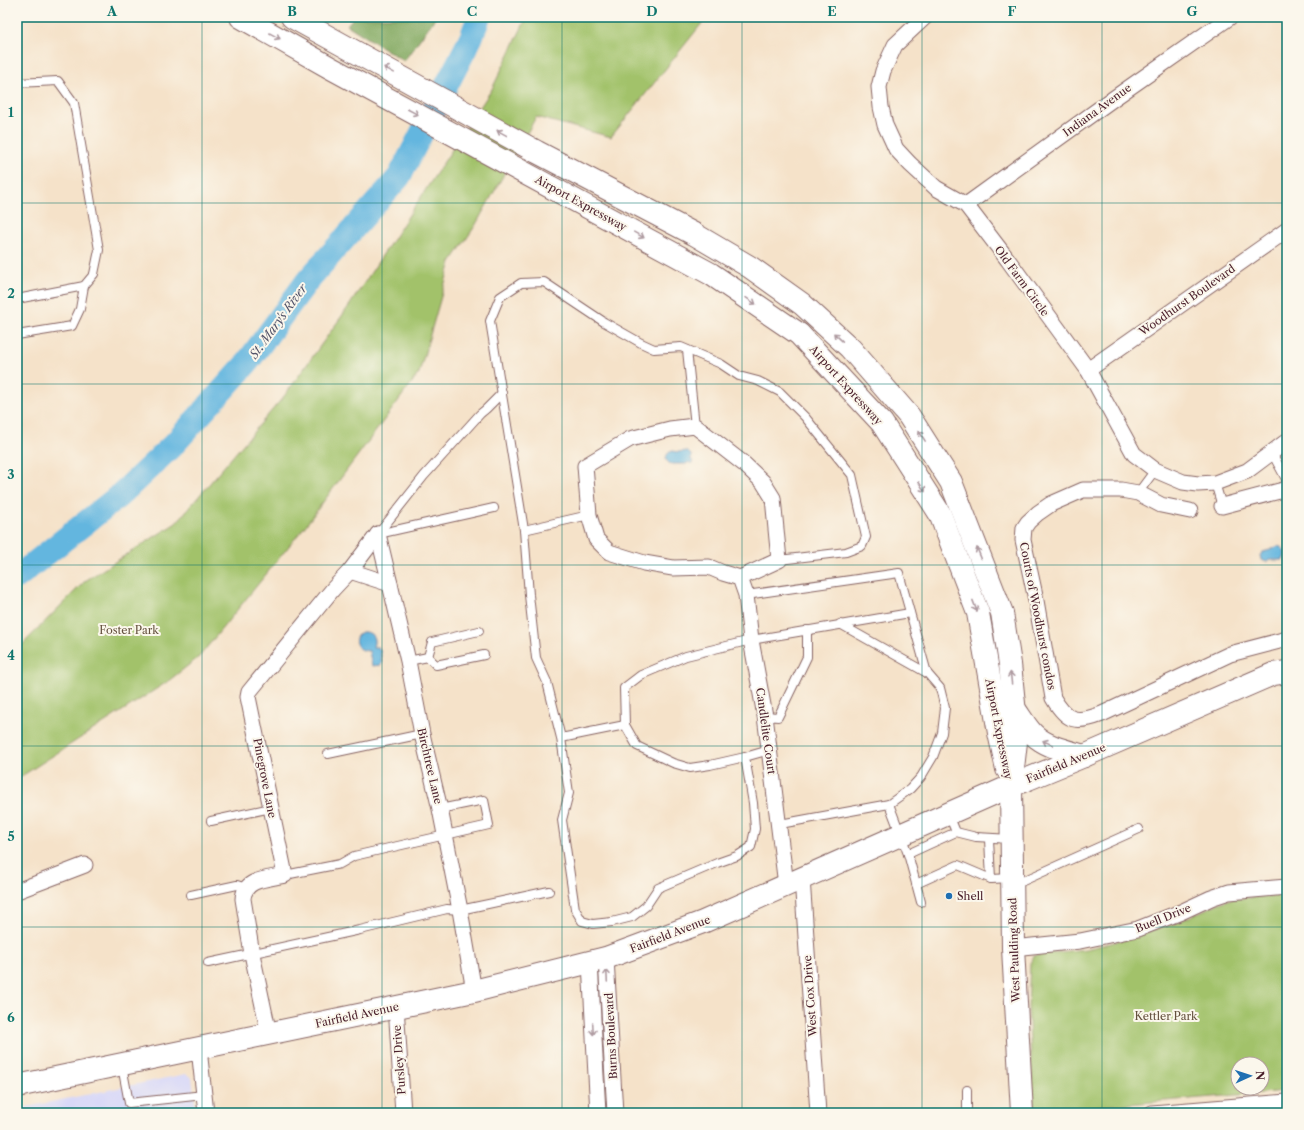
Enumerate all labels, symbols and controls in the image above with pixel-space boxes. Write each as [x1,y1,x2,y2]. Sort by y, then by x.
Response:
text: A [106,3,118,19]
text: B [287,3,297,19]
text: C [467,3,477,19]
text: D [646,3,658,19]
text: E [827,3,837,19]
text: F [1008,3,1017,19]
text: G [1186,3,1198,19]
one-way arrow [269,33,281,41]
one-way arrow [383,66,395,74]
street label: Indiana Avenue [1060,81,1134,139]
text: 1 [8,104,14,120]
one-way arrow [406,109,418,116]
one-way arrow [497,129,509,136]
street label: Airport Expressway [532,172,630,234]
one-way arrow [633,231,645,239]
street label: Old Farm Circle [992,243,1052,319]
street label: Woodhurst Boulevard [1135,261,1238,339]
water label: St. Mary's River [245,280,311,362]
text: 2 [7,285,15,301]
one-way arrow [745,297,756,305]
one-way arrow [834,333,844,342]
street label: Airport Expressway [806,341,886,428]
one-way arrow [918,431,926,442]
text: 3 [7,466,15,482]
one-way arrow [919,481,927,493]
street label: Courts of Woodhurst condos [1017,541,1059,691]
one-way arrow [975,547,982,559]
one-way arrow [971,599,979,611]
park label: Foster Park [99,623,159,637]
text: 4 [7,647,15,663]
one-way arrow [1007,672,1015,685]
street label: Airport Expressway [982,676,1016,781]
street label: Candlelite Court [753,687,779,775]
street label: Birchtree Lane [414,727,446,805]
street label: Pinegrove Lane [250,737,280,819]
one-way arrow [1042,739,1054,746]
street label: Fairfield Avenue [1024,740,1108,786]
text: 5 [7,828,15,844]
place label: Shell [957,889,984,903]
marker: Shell [944,891,954,901]
street label: West Paulding Road [1005,897,1023,1004]
street label: Buell Drive [1133,901,1193,935]
street label: Fairfield Avenue [628,912,712,956]
street label: West Cox Drive [800,955,820,1038]
one-way arrow [604,970,611,983]
street label: Burns Boulevard [602,992,620,1080]
street label: Fairfield Avenue [314,999,400,1031]
text: 6 [7,1009,15,1025]
park label: Kettler Park [1135,1009,1198,1023]
one-way arrow [590,1022,597,1035]
street label: Pursley Drive [390,1025,408,1095]
north arrow [1230,1056,1270,1096]
text: N [1253,1070,1267,1081]

